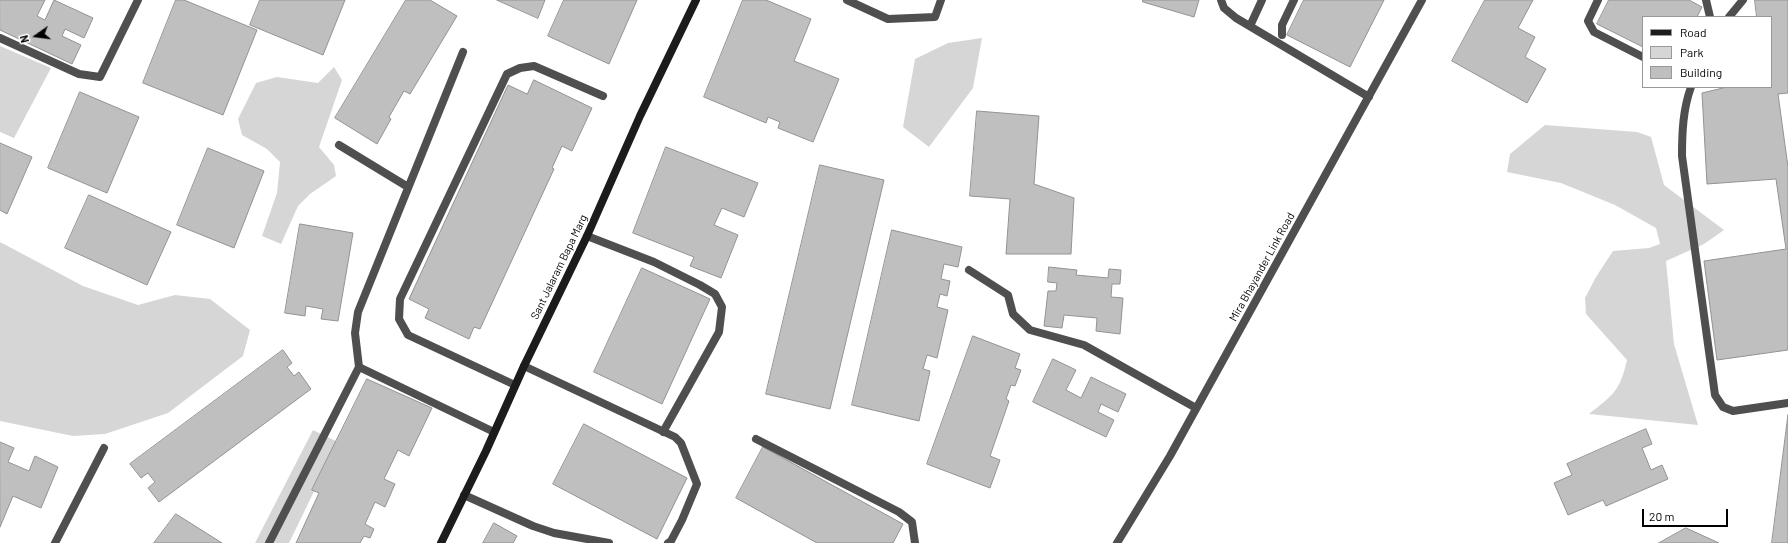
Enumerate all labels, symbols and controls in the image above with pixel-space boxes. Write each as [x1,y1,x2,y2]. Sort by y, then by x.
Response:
north arrow [16,16,56,56]
legend [1642,16,1772,88]
text: Road [1680,25,1707,39]
text: N [17,34,31,44]
text: Park [1680,45,1704,59]
text: Building [1680,65,1722,79]
street label: Mira Bhayander Link Road [1227,210,1297,324]
street label: Sant Jalaram Bapa Marg [528,213,590,321]
scale bar [1644,501,1730,527]
text: 20 m [1649,509,1675,523]

